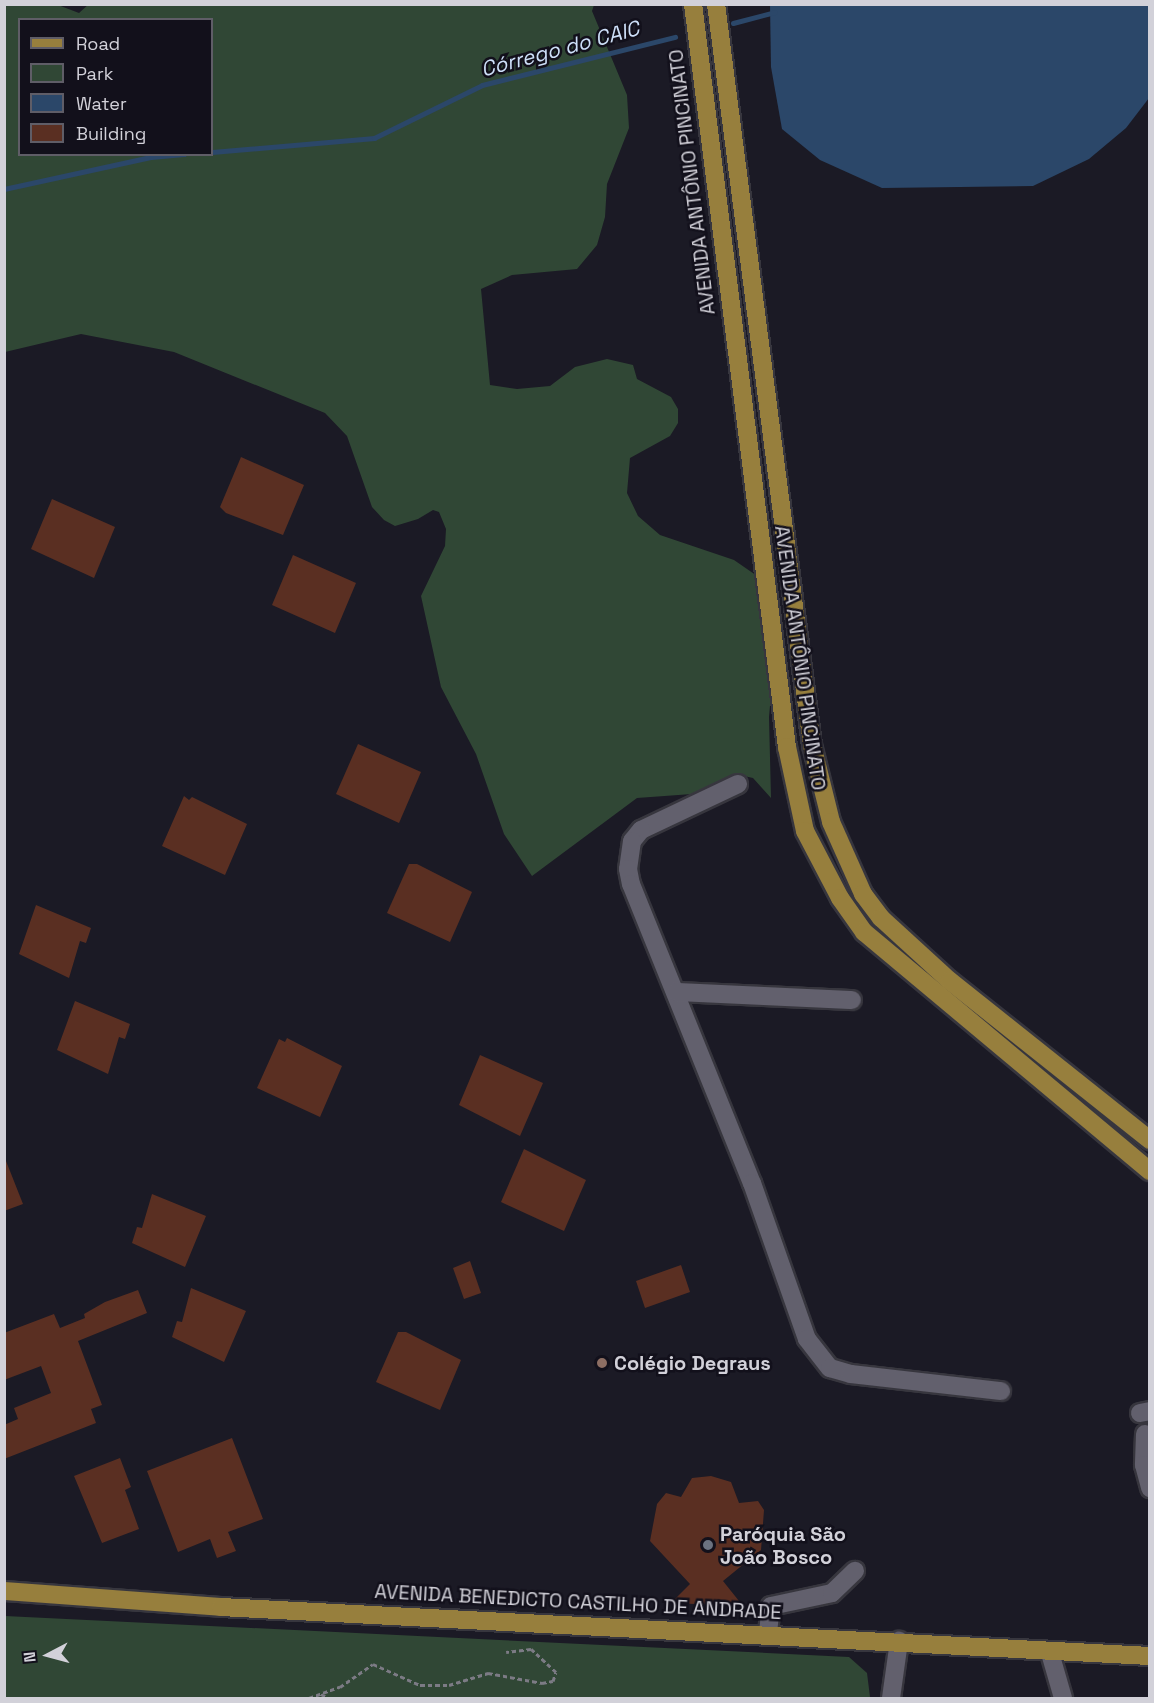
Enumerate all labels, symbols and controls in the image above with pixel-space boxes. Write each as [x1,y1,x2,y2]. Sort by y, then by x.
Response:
water label: Córrego do CAIC [478,16,642,82]
legend [18,18,213,156]
text: Road [76,32,120,55]
street label: AVENIDA ANTÔNIO PINCINATO [664,48,720,316]
text: Park [76,62,113,85]
text: Water [76,92,127,115]
text: Building [76,122,146,145]
street label: AVENIDA ANTÔNIO PINCINATO [769,524,831,792]
place label: Colégio Degraus [614,1351,771,1375]
marker: Colégio Degraus [595,1356,609,1370]
place label: Paróquia São João Bosco [720,1522,846,1569]
marker: Paróquia São João Bosco [701,1538,715,1552]
street label: AVENIDA BENEDICTO CASTILHO DE ANDRADE [374,1579,782,1625]
north arrow [18,1625,78,1685]
text: N [19,1651,41,1663]

